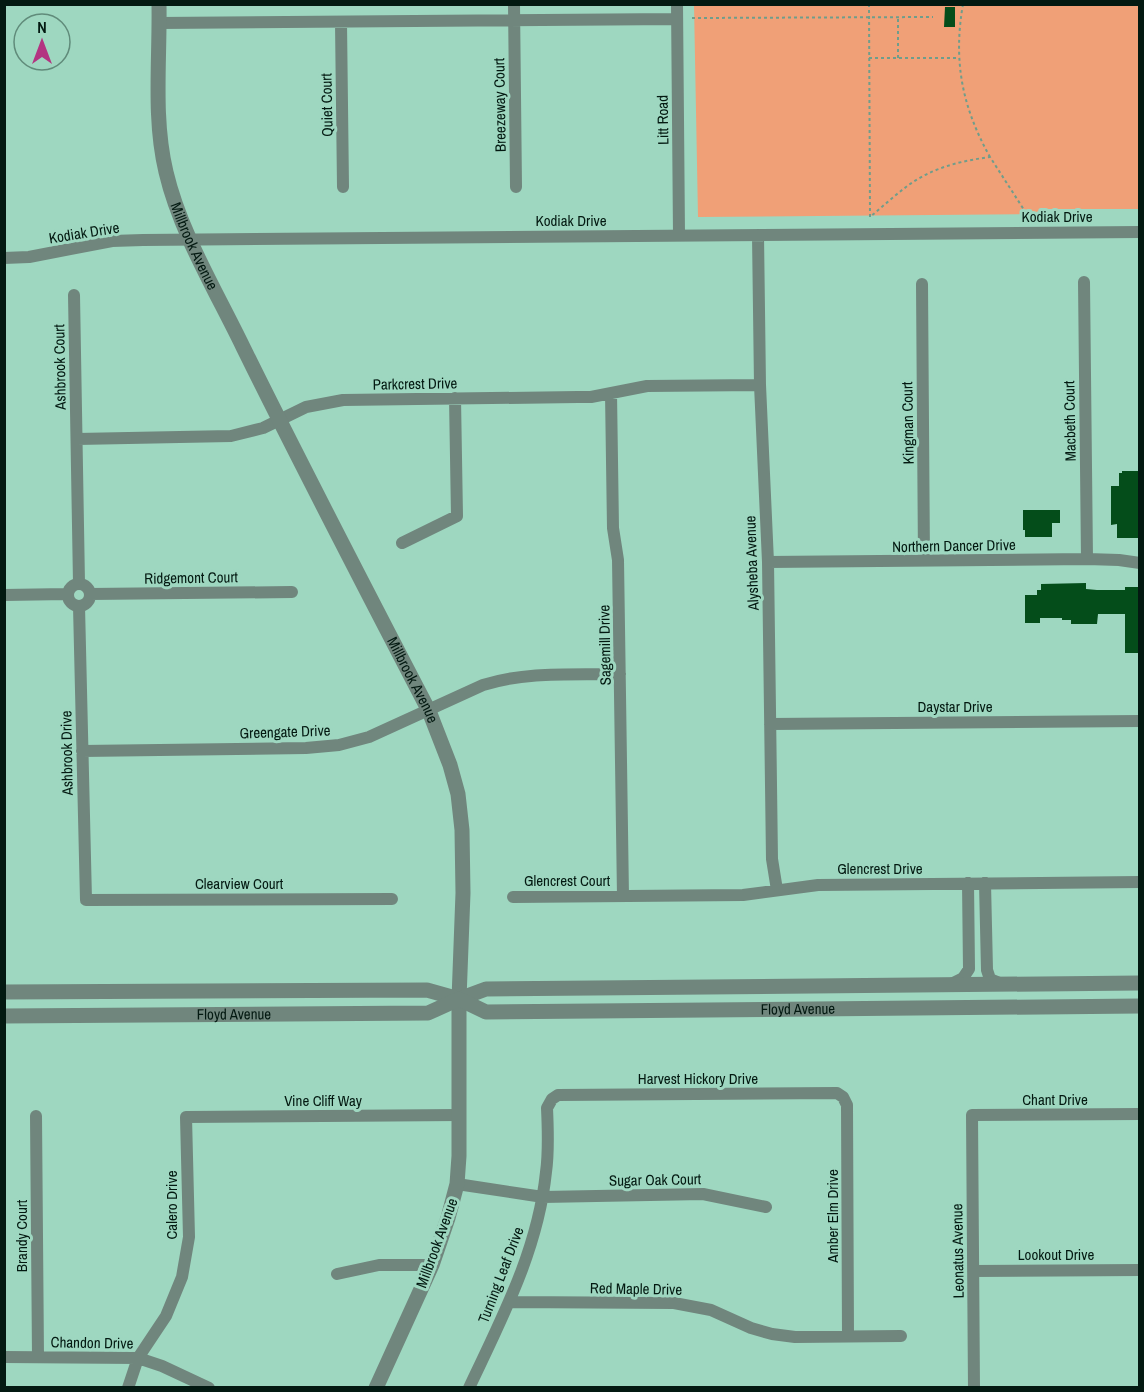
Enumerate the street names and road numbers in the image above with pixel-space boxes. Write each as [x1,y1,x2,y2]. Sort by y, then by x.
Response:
street label: Breezeway Court [488,57,511,152]
street label: Quiet Court [315,72,338,137]
street label: Litt Road [652,95,673,145]
street label: Millbrook Avenue [166,199,223,294]
street label: Kodiak Drive [1021,206,1093,227]
street label: Kodiak Drive [535,210,607,231]
street label: Kodiak Drive [47,217,121,248]
street label: Ashbrook Court [48,324,71,411]
street label: Parkcrest Drive [372,372,458,395]
street label: Macbeth Court [1058,380,1081,462]
street label: Kingman Court [896,381,919,465]
street label: Alysheba Avenue [739,515,764,612]
street label: Northern Dancer Drive [892,534,1016,557]
street label: Ridgemont Court [144,566,239,589]
street label: Sagemill Drive [593,604,616,686]
street label: Millbrook Avenue [382,633,444,726]
street label: Daystar Drive [917,696,993,717]
street label: Ashbrook Drive [55,710,78,797]
street label: Greengate Drive [239,719,331,744]
street label: Glencrest Drive [837,858,923,879]
street label: Glencrest Court [524,870,611,891]
street label: Clearview Court [195,873,284,894]
street label: Floyd Avenue [761,998,835,1019]
street label: Floyd Avenue [197,1003,271,1025]
street label: Harvest Hickory Drive [638,1068,758,1089]
street label: Chant Drive [1022,1089,1088,1110]
street label: Vine Cliff Way [284,1090,363,1111]
street label: Sugar Oak Court [609,1168,702,1191]
street label: Amber Elm Drive [822,1169,843,1264]
street label: Calero Drive [161,1170,182,1240]
street label: Millbrook Avenue [411,1195,463,1291]
street label: Brandy Court [11,1199,32,1272]
street label: Leonatus Avenue [946,1203,969,1299]
street label: Turning Leaf Drive [473,1224,529,1326]
street label: Lookout Drive [1018,1244,1094,1265]
street label: Red Maple Drive [590,1277,682,1300]
street label: Chandon Drive [50,1331,134,1354]

